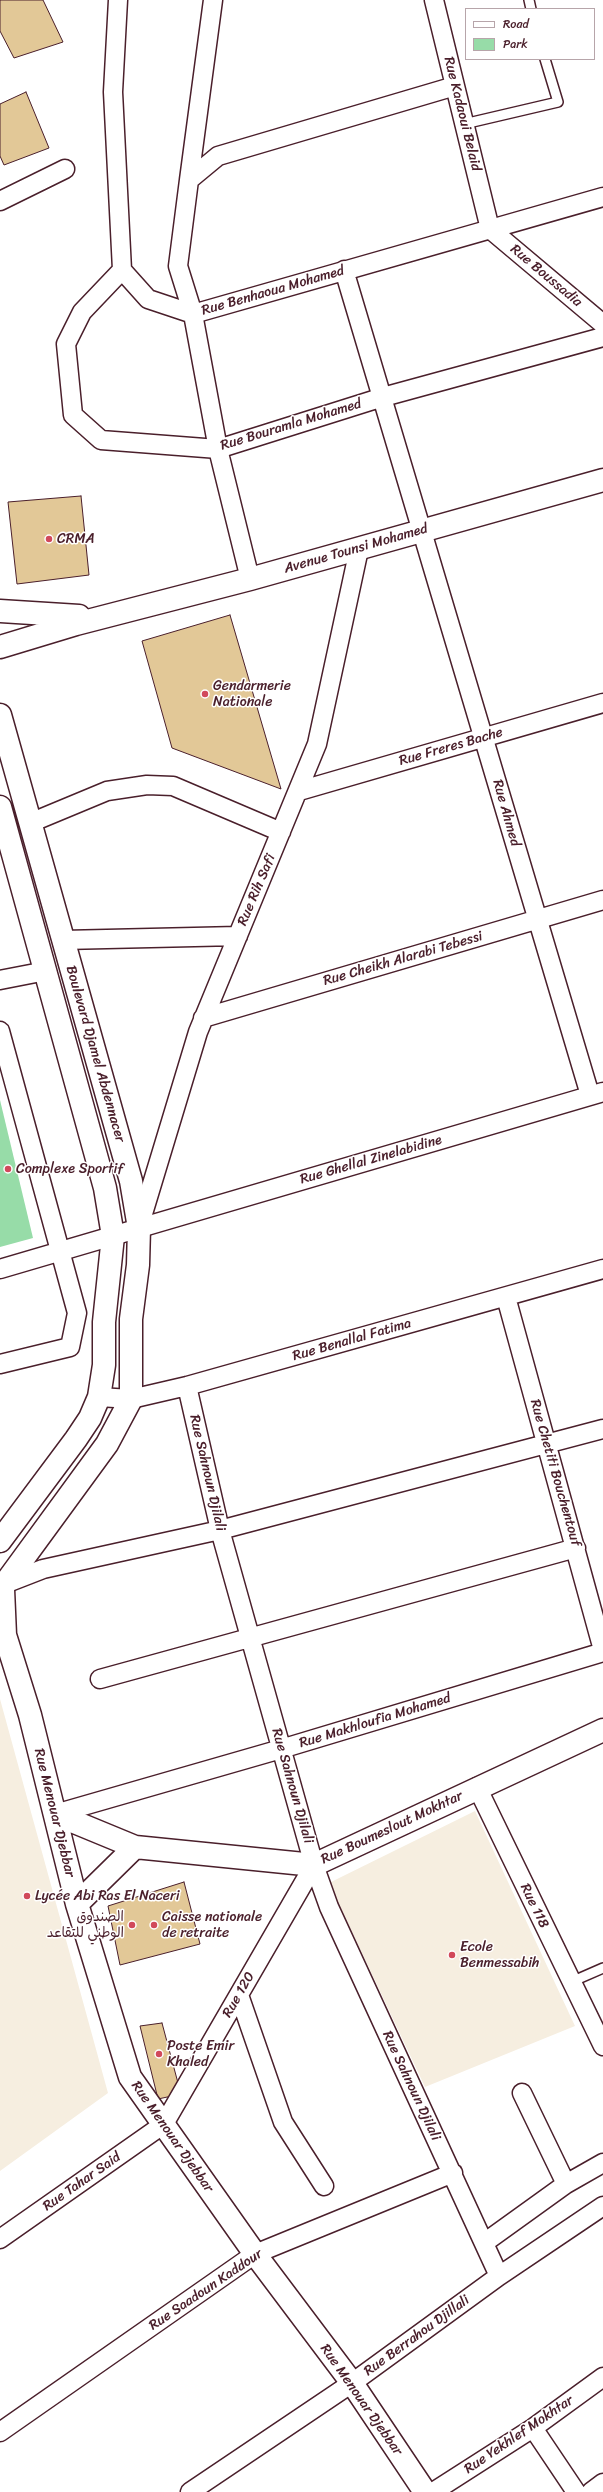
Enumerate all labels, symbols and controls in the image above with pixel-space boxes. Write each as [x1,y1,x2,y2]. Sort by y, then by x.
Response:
legend [465,8,595,60]
text: Road [503,13,529,35]
text: Park [503,33,528,55]
street label: Rue Kadaoui Belaid [440,55,484,173]
street label: Rue Boussadia [507,241,585,311]
street label: Rue Benhaoua Mohamed [200,263,346,319]
street label: Rue Bouramla Mohamed [219,396,363,454]
street label: Avenue Tounsi Mohamed [282,520,430,578]
place label: CRMA [57,531,95,547]
marker: CRMA [44,534,54,544]
place label: Gendarmerie Nationale [213,678,291,710]
marker: Gendarmerie Nationale [200,689,210,699]
street label: Rue Freres Bache [397,724,505,770]
street label: Rue Ahmed [488,778,524,848]
street label: Rue Rih Safi [234,852,280,928]
street label: Rue Cheikh Alarabi Tebessi [321,928,485,990]
street label: Boulevard Djamel Abdennacer [62,964,128,1144]
street label: Rue Ghellal Zinelabidine [298,1132,444,1188]
place label: Complexe Sportif [16,1161,123,1177]
marker: Complexe Sportif [3,1164,13,1174]
street label: Rue Benallal Fatima [291,1315,413,1365]
street label: Rue Chetiti Bouchentouf [526,1398,584,1548]
street label: Rue Sahnoun Djilali [185,1413,229,1533]
street label: Rue Makhloufia Mohamed [297,1690,453,1752]
street label: Rue Sahnoun Djilali [268,1726,316,1846]
street label: Rue Menouar Djebbar [30,1747,78,1879]
street label: Rue Boumeslout Mokhtar [319,1788,465,1868]
street label: Rue 118 [516,1881,552,1931]
place label: Lycée Abi Ras El Naceri [35,1888,180,1904]
marker: Lycée Abi Ras El Naceri [22,1891,32,1901]
place label: الصندوق الوطني للتقاعد [47,1909,124,1942]
place label: Caisse nationale de retraite [162,1909,262,1942]
marker: الصندوق الوطني للتقاعد [127,1920,137,1930]
marker: Caisse nationale de retraite [149,1920,159,1930]
place label: Ecole Benmessabih [460,1939,539,1972]
marker: Ecole Benmessabih [447,1950,457,1960]
street label: Rue 120 [219,1969,259,2021]
street label: Rue Sahnoun Djilali [378,2028,444,2144]
place label: Poste Emir Khaled [167,2038,234,2070]
marker: Poste Emir Khaled [154,2049,164,2059]
street label: Rue Menouar Djebbar [127,2078,217,2196]
street label: Rue Tahar Said [40,2149,124,2215]
street label: Rue Saadoun Kaddour [146,2246,266,2334]
street label: Rue Berrahou Djillali [361,2292,473,2380]
street label: Rue Menouar Djebbar [316,2341,406,2459]
street label: Rue Yekhlef Mokhtar [461,2392,577,2478]

